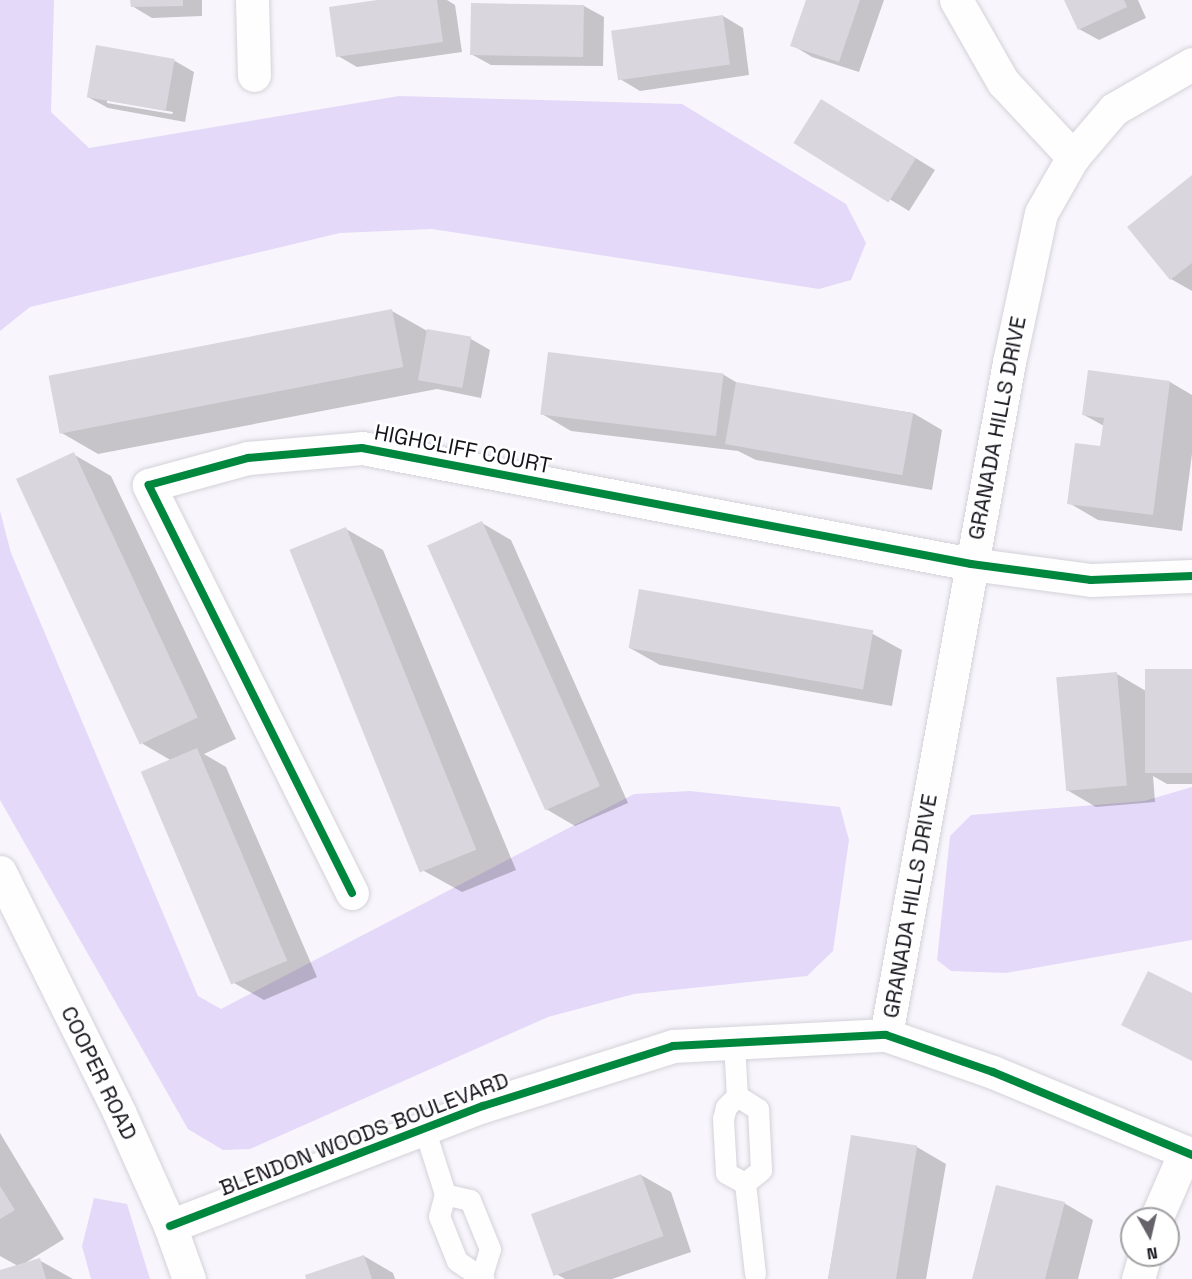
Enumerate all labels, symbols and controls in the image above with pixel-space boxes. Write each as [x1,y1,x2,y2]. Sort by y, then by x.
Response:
street label: GRANADA HILLS DRIVE [962,314,1032,542]
street label: HIGHCLIFF COURT [372,419,554,479]
street label: GRANADA HILLS DRIVE [877,792,943,1020]
street label: COOPER ROAD [55,1002,143,1144]
street label: BLENDON WOODS BOULEVARD [216,1067,512,1201]
north arrow [1120,1207,1180,1267]
text: N [1146,1242,1159,1264]

